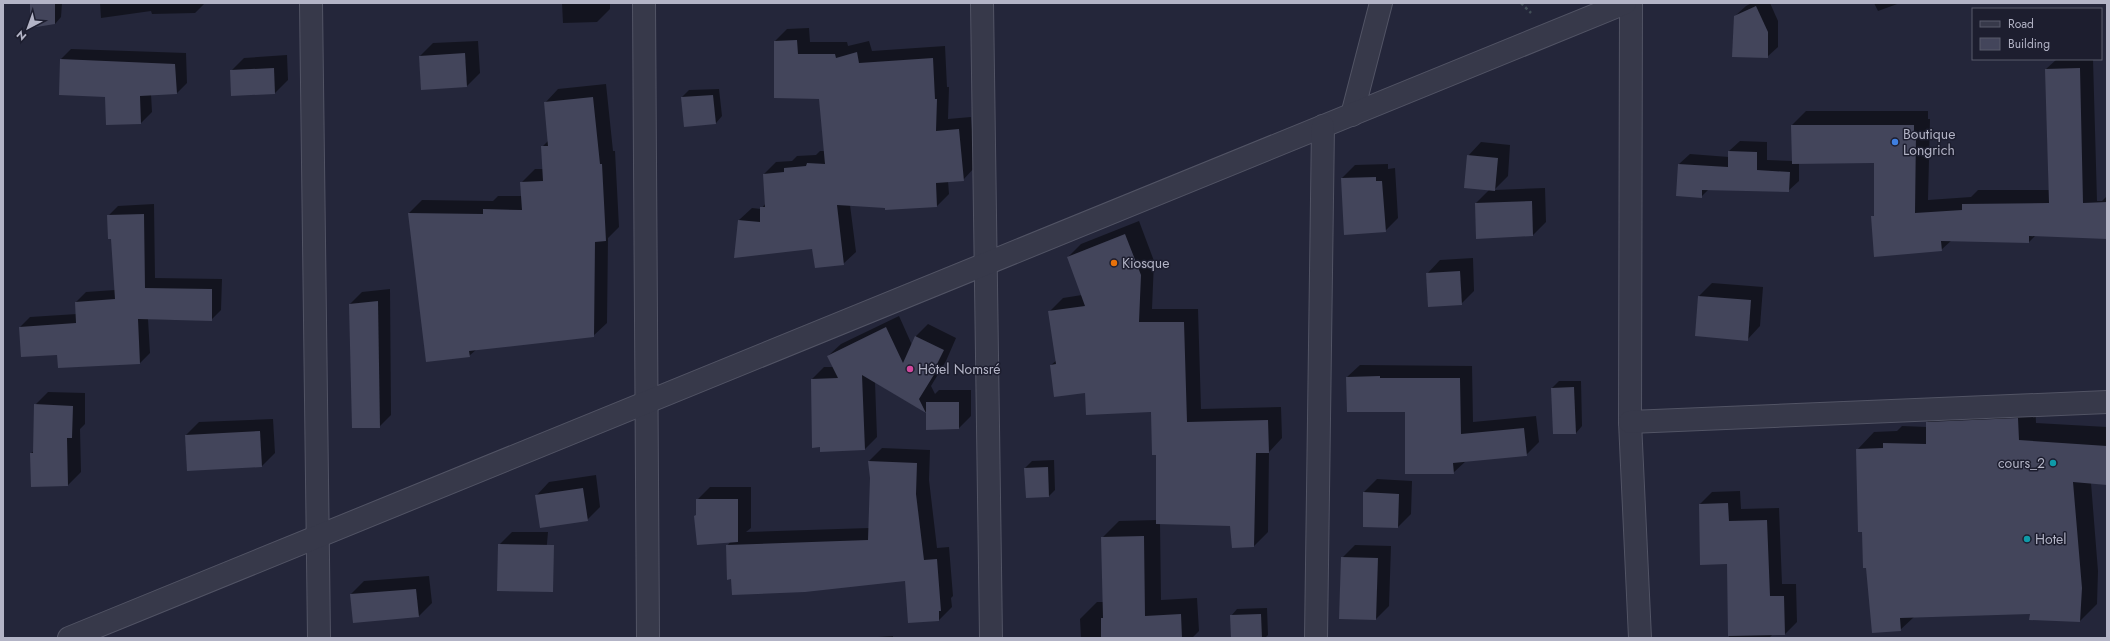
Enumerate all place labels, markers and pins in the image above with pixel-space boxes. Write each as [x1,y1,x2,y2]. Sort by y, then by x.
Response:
place label: Boutique Longrich [1903,124,1955,160]
marker: Boutique Longrich [1890,137,1900,147]
place label: Kiosque [1122,253,1169,273]
marker: Kiosque [1109,258,1119,268]
place label: Hôtel Nomsré [918,359,1001,379]
marker: Hôtel Nomsré [905,364,915,374]
place label: cours_2 [1998,453,2045,473]
marker: cours_2 [2048,458,2058,468]
place label: Hotel [2035,529,2066,549]
marker: Hotel [2022,534,2032,544]

